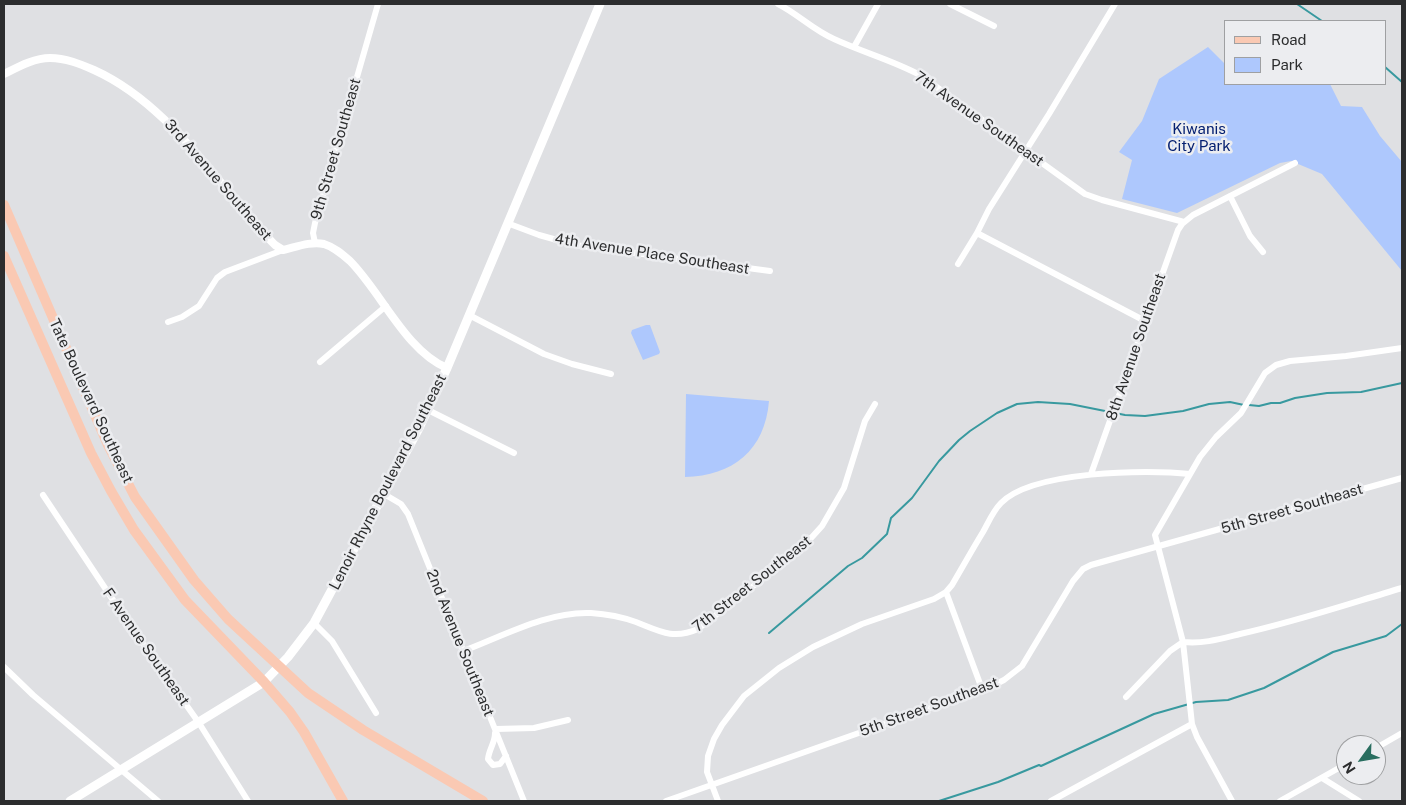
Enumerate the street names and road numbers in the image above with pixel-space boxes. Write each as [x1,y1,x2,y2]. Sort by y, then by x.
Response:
street label: 7th Avenue Southeast [911,68,1047,170]
street label: 9th Street Southeast [307,76,365,222]
street label: 3rd Avenue Southeast [161,116,275,244]
street label: 4th Avenue Place Southeast [553,230,751,278]
street label: 8th Avenue Southeast [1102,271,1170,423]
street label: Tate Boulevard Southeast [45,316,137,486]
street label: Lenoir Rhyne Boulevard Southeast [325,371,451,593]
street label: 5th Street Southeast [1219,480,1365,538]
street label: 7th Street Southeast [689,532,815,636]
street label: 2nd Avenue Southeast [422,567,498,719]
street label: F Avenue Southeast [99,585,193,709]
street label: 5th Street Southeast [857,673,1001,741]

